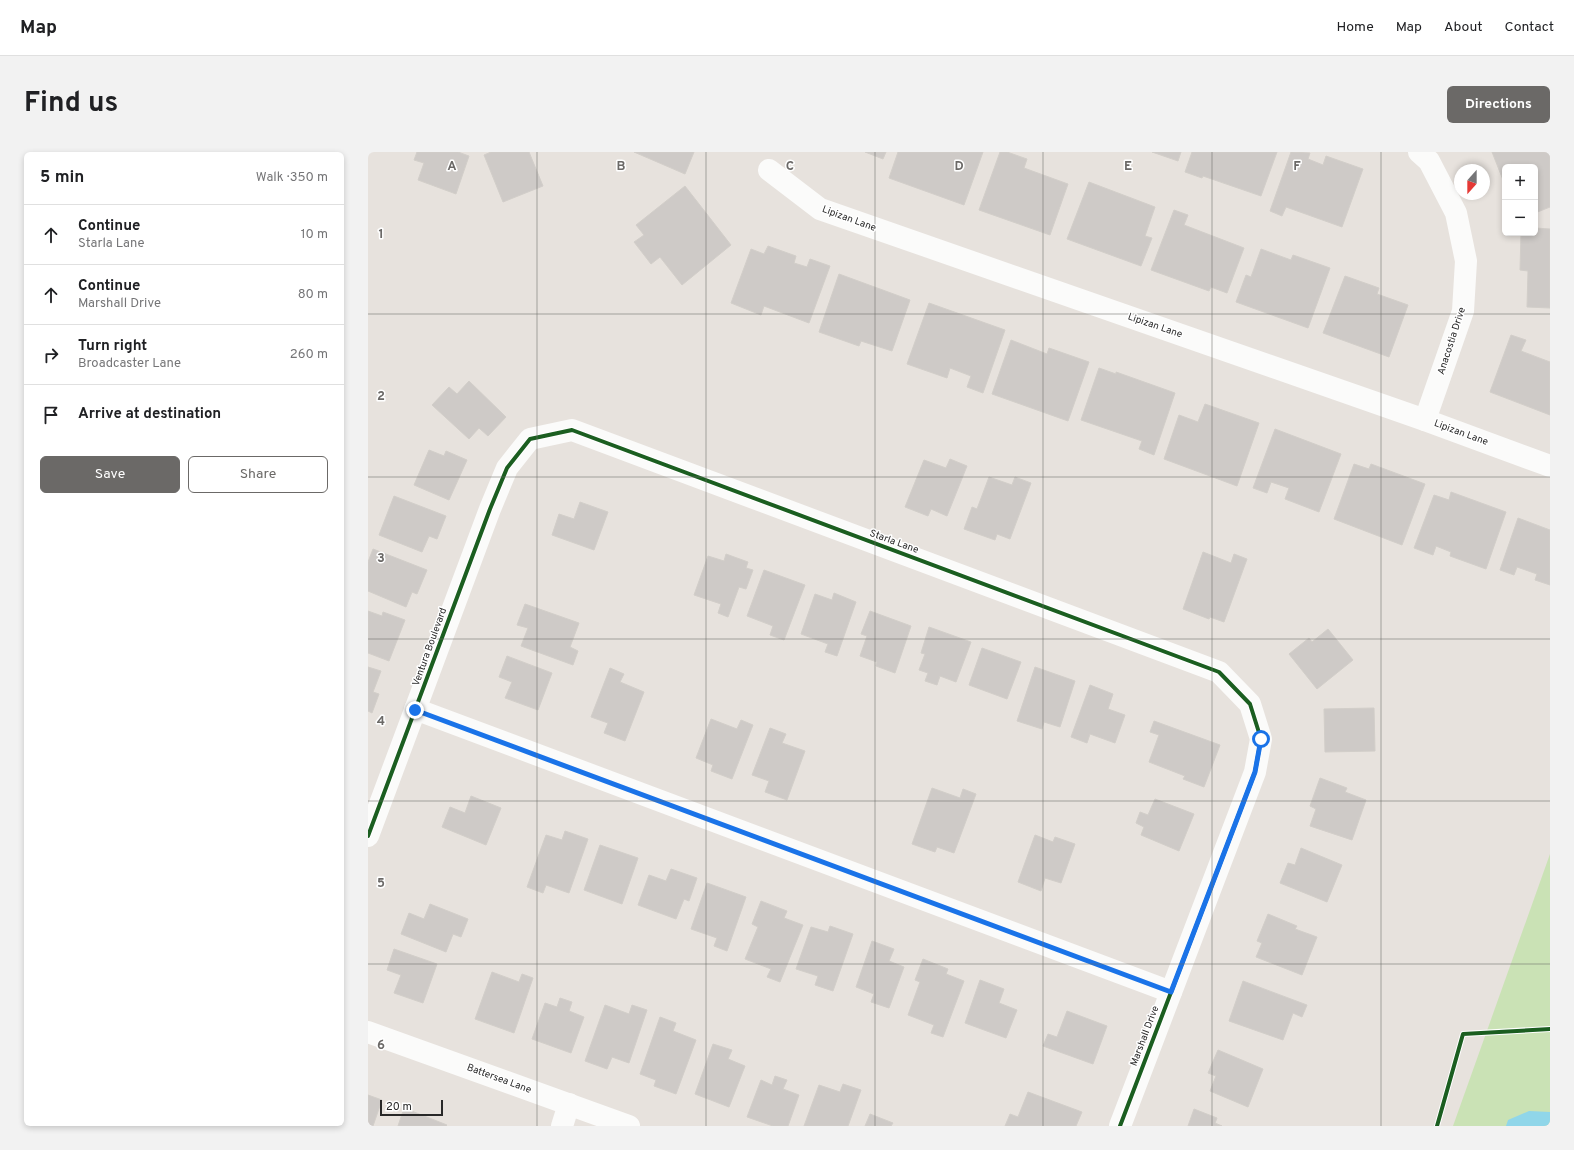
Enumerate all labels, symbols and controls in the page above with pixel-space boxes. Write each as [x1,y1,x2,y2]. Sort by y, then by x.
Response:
text: Map [20,16,57,40]
text: Home [1337,19,1374,36]
text: Map [1396,19,1422,36]
text: About [1444,19,1483,36]
text: Contact [1505,19,1554,36]
text: Find us [24,86,118,122]
button: Directions [1447,86,1550,123]
text: A [447,159,457,175]
text: B [617,159,626,175]
text: C [786,159,794,175]
text: D [954,159,964,175]
text: E [1124,159,1132,175]
text: F [1293,159,1301,175]
north arrow [1454,164,1490,200]
map controls [1502,164,1538,236]
button: + [1502,164,1538,200]
text: 5 min [40,167,84,189]
text: Walk · 350 m [256,170,328,186]
button: − [1502,200,1538,236]
street label: Lipizan Lane [820,203,878,235]
text: Continue [78,217,140,236]
icon: ahead [40,224,62,246]
text: 10 m [301,227,328,243]
text: 1 [378,227,384,243]
text: Starla Lane [78,236,145,252]
text: Continue [78,277,140,296]
icon: ahead [40,284,62,306]
text: 80 m [298,287,328,303]
text: Marshall Drive [78,296,161,312]
street label: Anacostia Drive [1435,305,1469,377]
street label: Lipizan Lane [1126,311,1184,341]
text: Turn right [78,337,147,356]
icon: right [40,344,62,366]
text: 260 m [290,347,328,363]
text: Broadcaster Lane [78,356,181,372]
text: 2 [377,389,385,405]
icon: arrive [40,404,62,426]
text: Arrive at destination [78,405,221,424]
street label: Lipizan Lane [1432,417,1490,449]
button: Save [40,456,180,493]
button: Share [188,456,328,493]
street label: Starla Lane [868,527,920,557]
text: 3 [377,551,385,567]
street label: Ventura Boulevard [410,606,450,688]
route end [406,701,424,719]
text: 4 [377,714,385,730]
route start [1252,730,1270,748]
text: 5 [377,876,385,892]
street label: Marshall Drive [1127,1004,1163,1068]
text: 6 [377,1038,385,1054]
street label: Battersea Lane [465,1061,533,1097]
scale bar [380,1098,443,1117]
text: 20 m [386,1100,412,1114]

